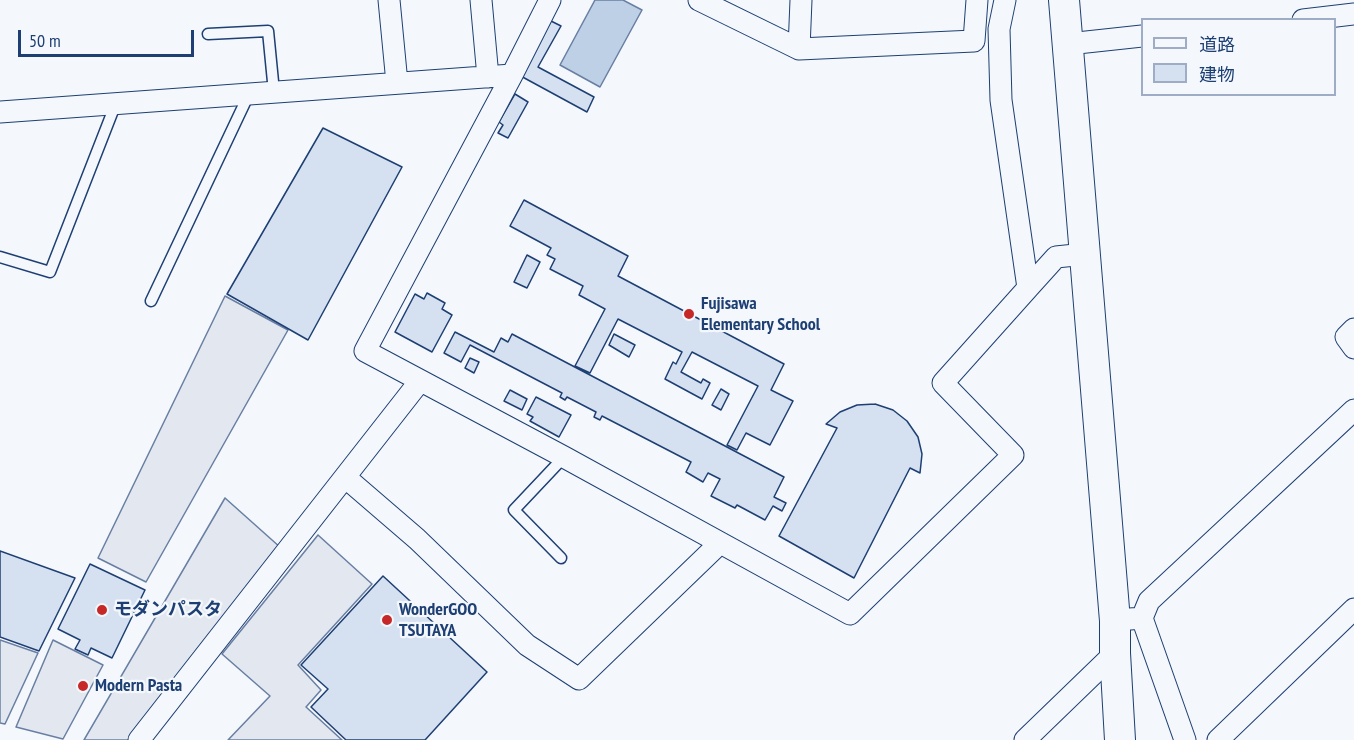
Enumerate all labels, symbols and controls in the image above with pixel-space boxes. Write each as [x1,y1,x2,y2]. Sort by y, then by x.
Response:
scale bar [21,18,196,56]
legend [1141,18,1336,96]
text: 50 m [29,29,61,52]
text: 道路 [1199,33,1235,56]
text: 建物 [1199,63,1235,86]
place label: Fujisawa Elementary School [701,293,820,336]
marker: Fujisawa Elementary School [682,307,696,321]
place label: モダンパスタ [114,599,222,621]
place label: WonderGOO TSUTAYA [399,599,477,642]
marker: モダンパスタ [95,603,109,617]
marker: WonderGOO TSUTAYA [380,613,394,627]
place label: Modern Pasta [95,675,182,697]
marker: Modern Pasta [76,679,90,693]

